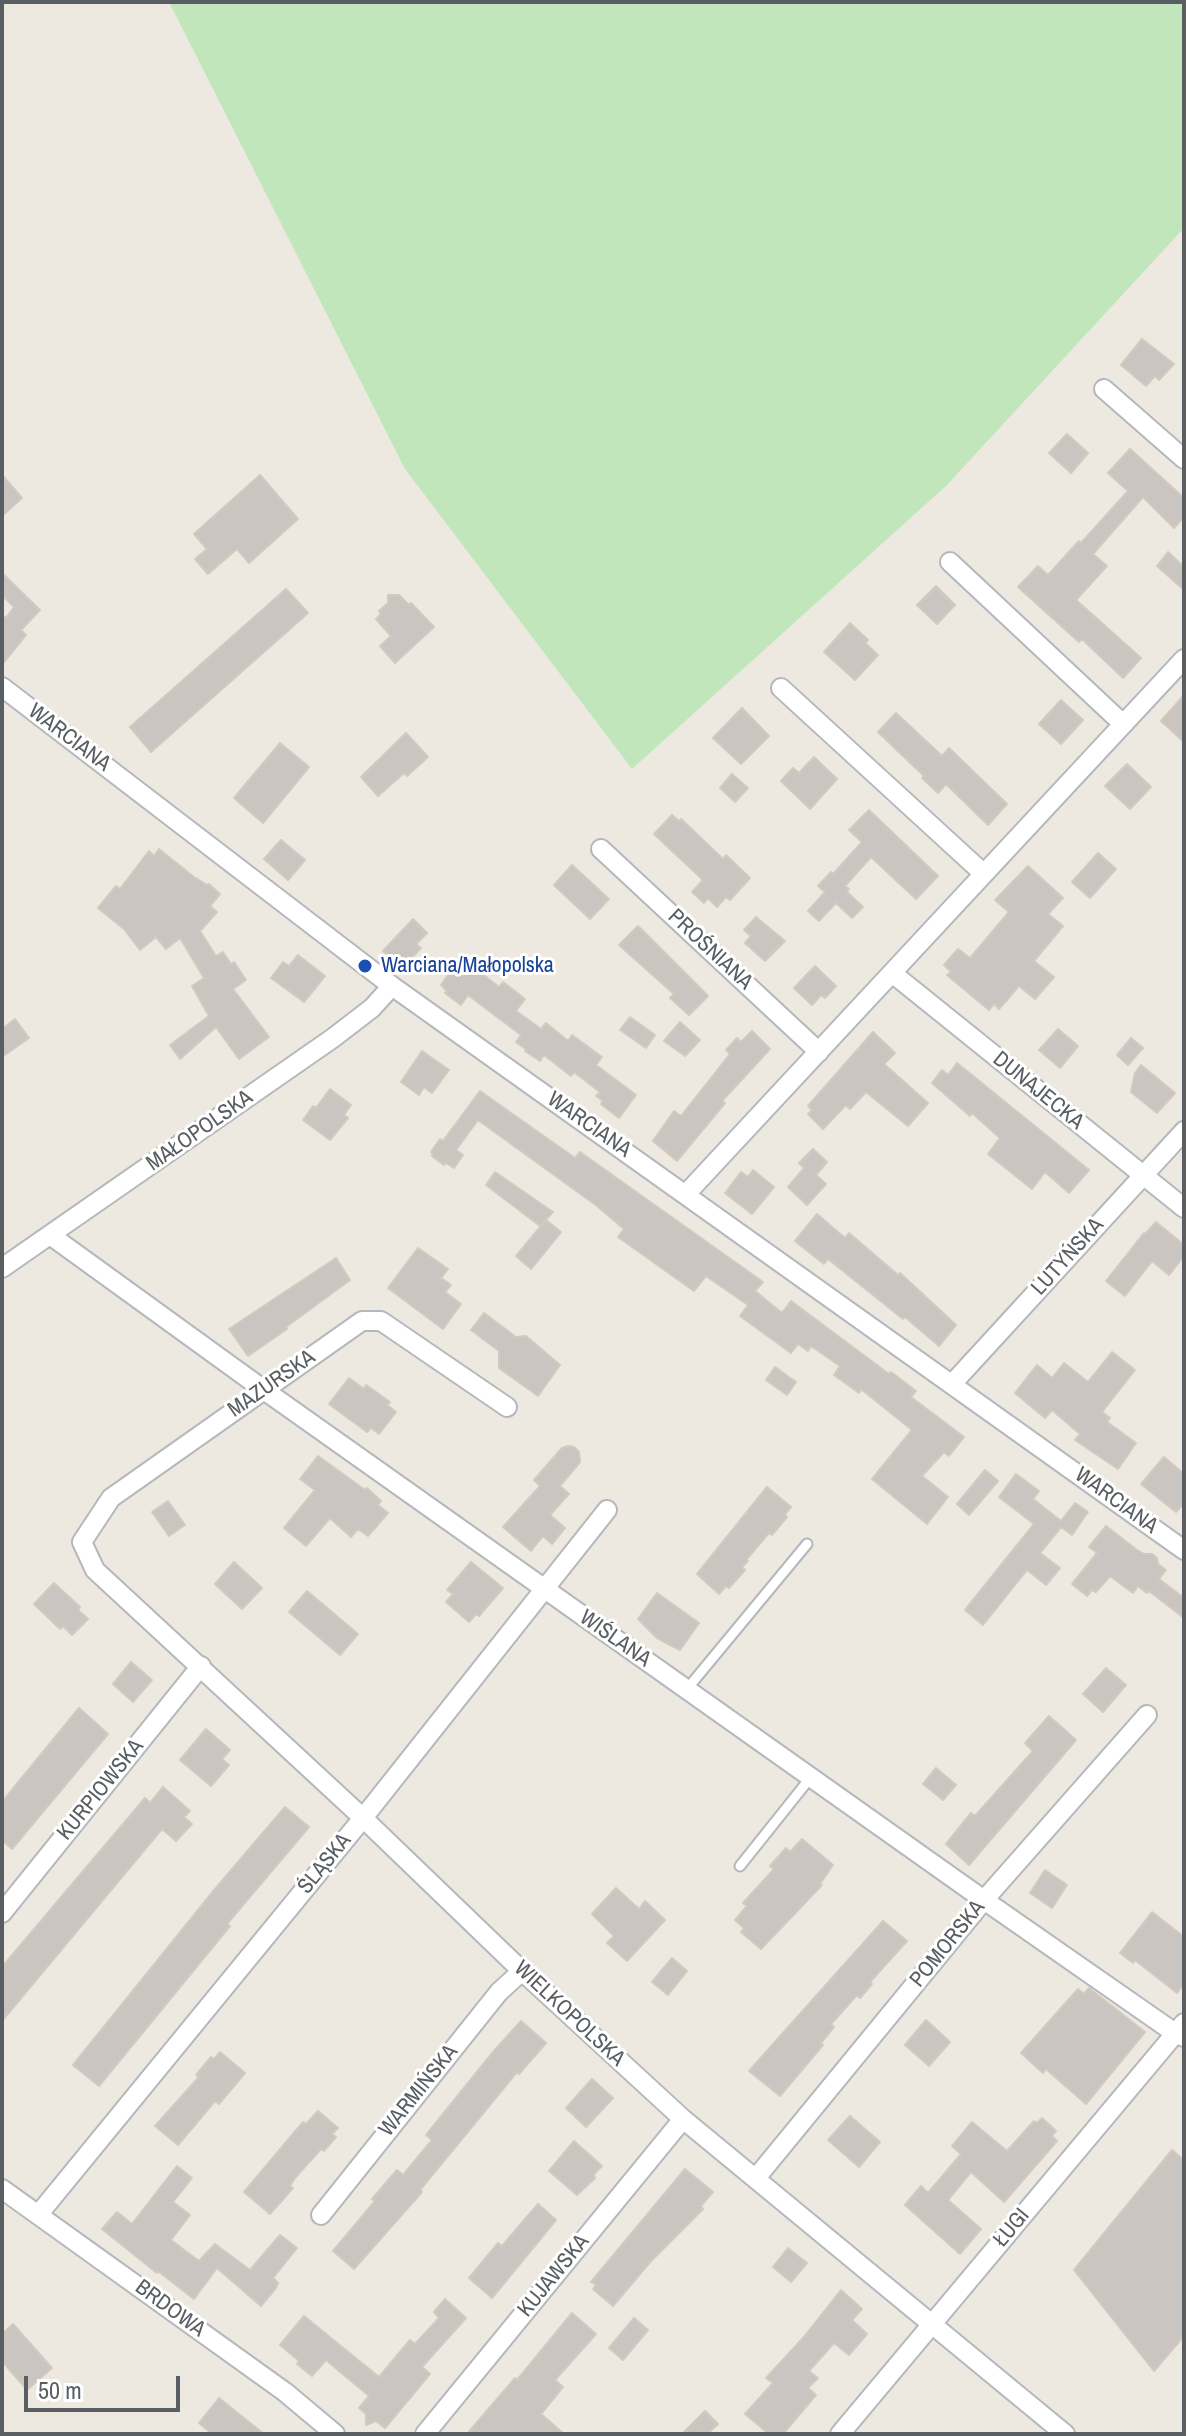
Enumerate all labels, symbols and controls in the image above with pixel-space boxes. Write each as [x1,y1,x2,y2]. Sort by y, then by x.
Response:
street label: WARCIANA [22,698,116,778]
street label: PROŚNIANA [662,904,758,996]
place label: Warciana/Małopolska [381,953,554,979]
marker: Warciana/Małopolska [356,957,374,975]
street label: DUNAJECKA [987,1046,1089,1136]
street label: MAŁOPOLSKA [142,1085,258,1177]
street label: WARCIANA [542,1086,636,1164]
street label: LUTYŃSKA [1026,1213,1110,1301]
street label: MAZURSKA [223,1344,321,1424]
street label: WARCIANA [1069,1462,1163,1540]
street label: WIŚLANA [574,1605,656,1673]
street label: KURPIOWSKA [52,1734,150,1846]
street label: ŚLĄSKA [293,1828,357,1900]
street label: POMORSKA [905,1895,991,1993]
street label: WIELKOPOLSKA [508,1956,630,2072]
street label: WARMIŃSKA [374,2040,464,2142]
street label: ŁUGI [988,2203,1036,2253]
street label: KUJAWSKA [513,2229,595,2323]
street label: BRDOWA [130,2275,210,2343]
scale bar [28,2360,184,2410]
text: 50 m [38,2374,82,2406]

